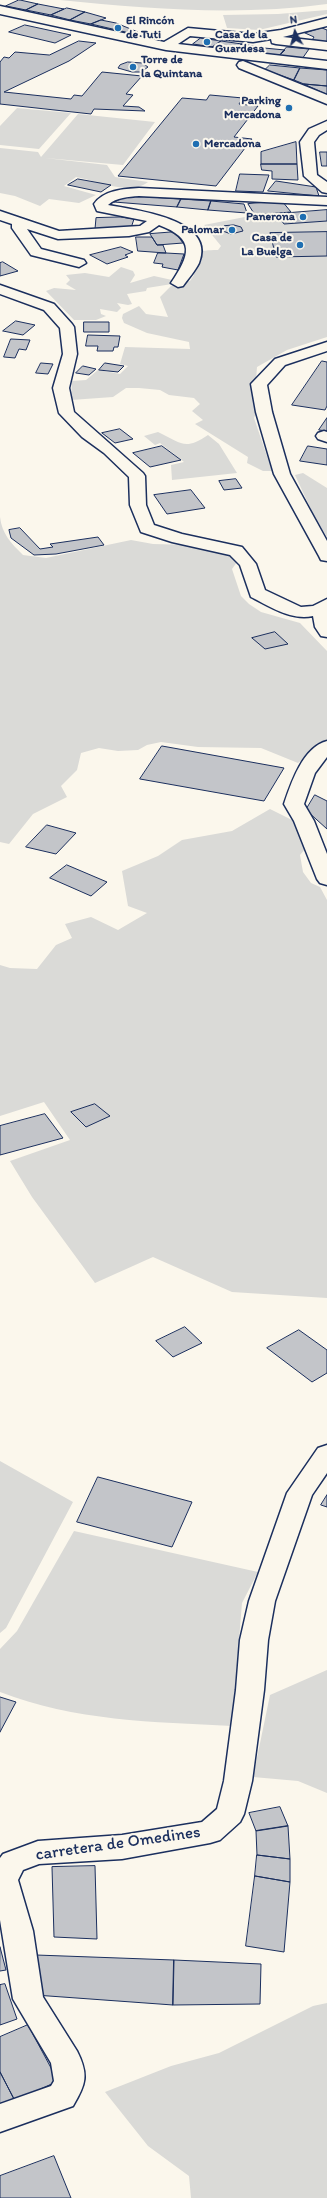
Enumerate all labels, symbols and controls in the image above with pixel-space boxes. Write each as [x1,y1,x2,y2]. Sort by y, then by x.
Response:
north arrow [275,12,315,52]
text: N [289,13,298,26]
place label: El Rincón de Tuti [126,14,174,42]
marker: El Rincón de Tuti [113,23,123,33]
place label: Casa de la Guardesa [215,28,268,56]
marker: Casa de la Guardesa [202,37,212,47]
place label: Torre de la Quintana [141,53,202,81]
marker: Torre de la Quintana [128,62,138,72]
place label: Parking Mercadona [224,94,281,122]
marker: Parking Mercadona [284,103,294,113]
place label: Mercadona [204,137,261,151]
marker: Mercadona [191,139,201,149]
place label: Panerona [246,210,295,224]
marker: Panerona [298,212,308,222]
place label: Palomar [181,223,224,237]
marker: Palomar [227,225,237,235]
place label: Casa de La Buelga [241,231,292,259]
marker: Casa de La Buelga [295,240,305,250]
street label: carretera de Omedines [34,1822,202,1866]

